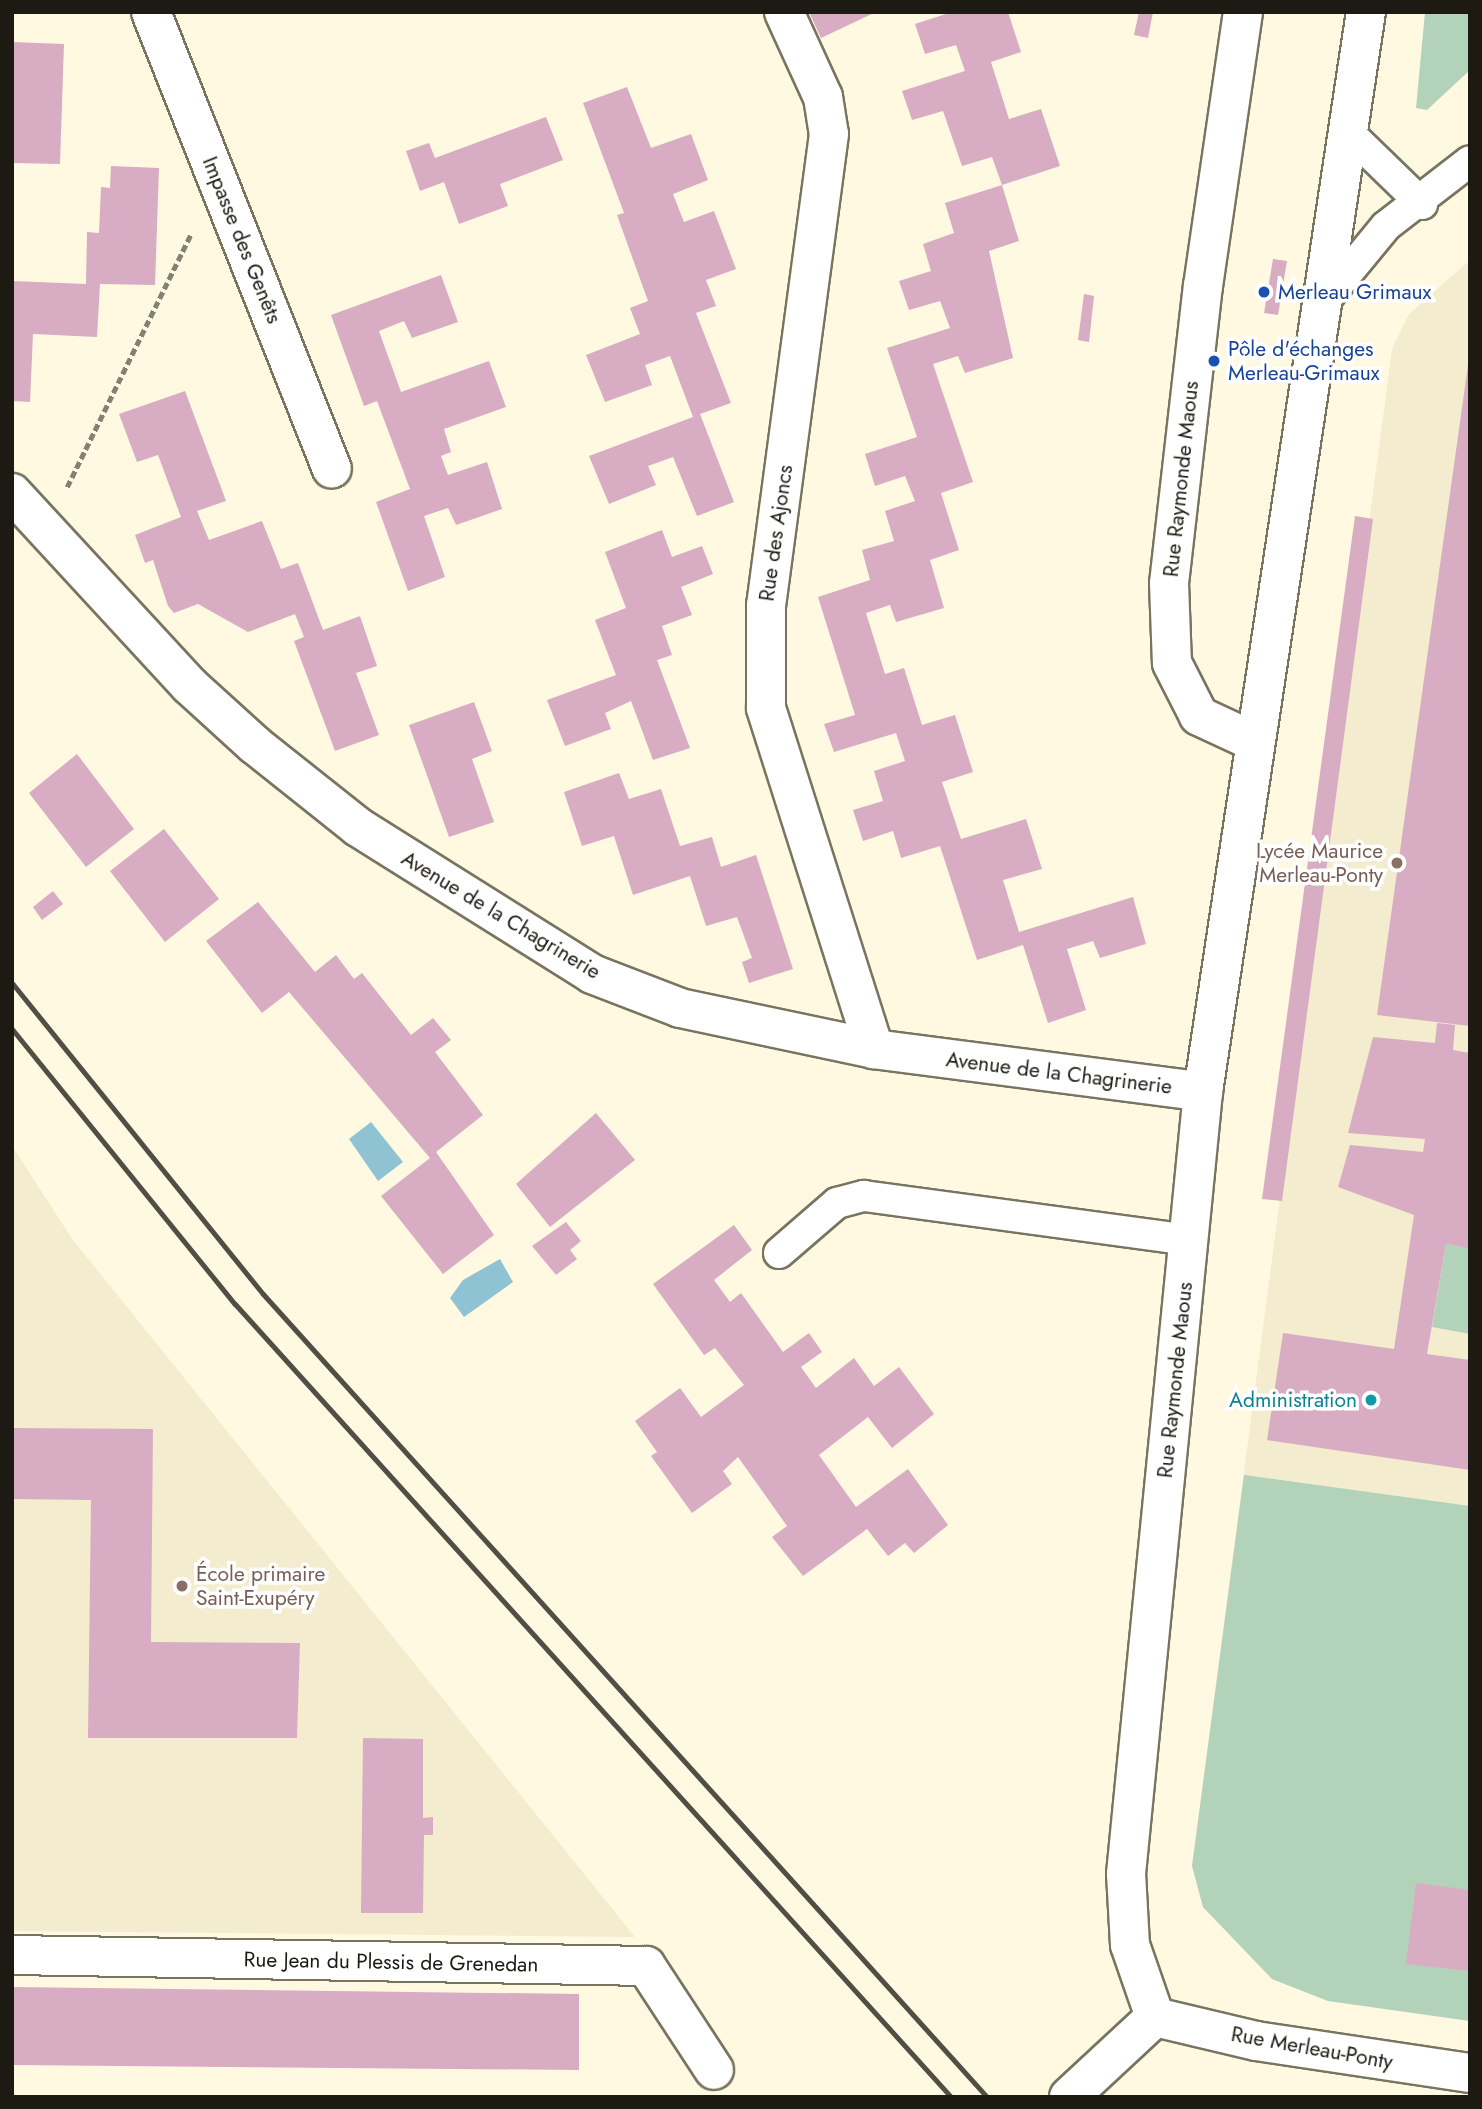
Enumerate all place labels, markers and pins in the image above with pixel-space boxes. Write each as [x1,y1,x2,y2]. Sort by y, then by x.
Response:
place label: Merleau Grimaux [1278,279,1431,305]
marker: Merleau Grimaux [1256,284,1272,300]
place label: Pôle d'échanges Merleau-Grimaux [1228,336,1379,386]
marker: Pôle d'échanges Merleau-Grimaux [1206,353,1222,369]
place label: Lycée Maurice Merleau-Ponty [1256,838,1383,888]
marker: Lycée Maurice Merleau-Ponty [1389,855,1405,871]
place label: Administration [1229,1387,1357,1413]
marker: Administration [1363,1392,1379,1408]
place label: École primaire Saint-Exupéry [196,1561,325,1611]
marker: École primaire Saint-Exupéry [174,1578,190,1594]

